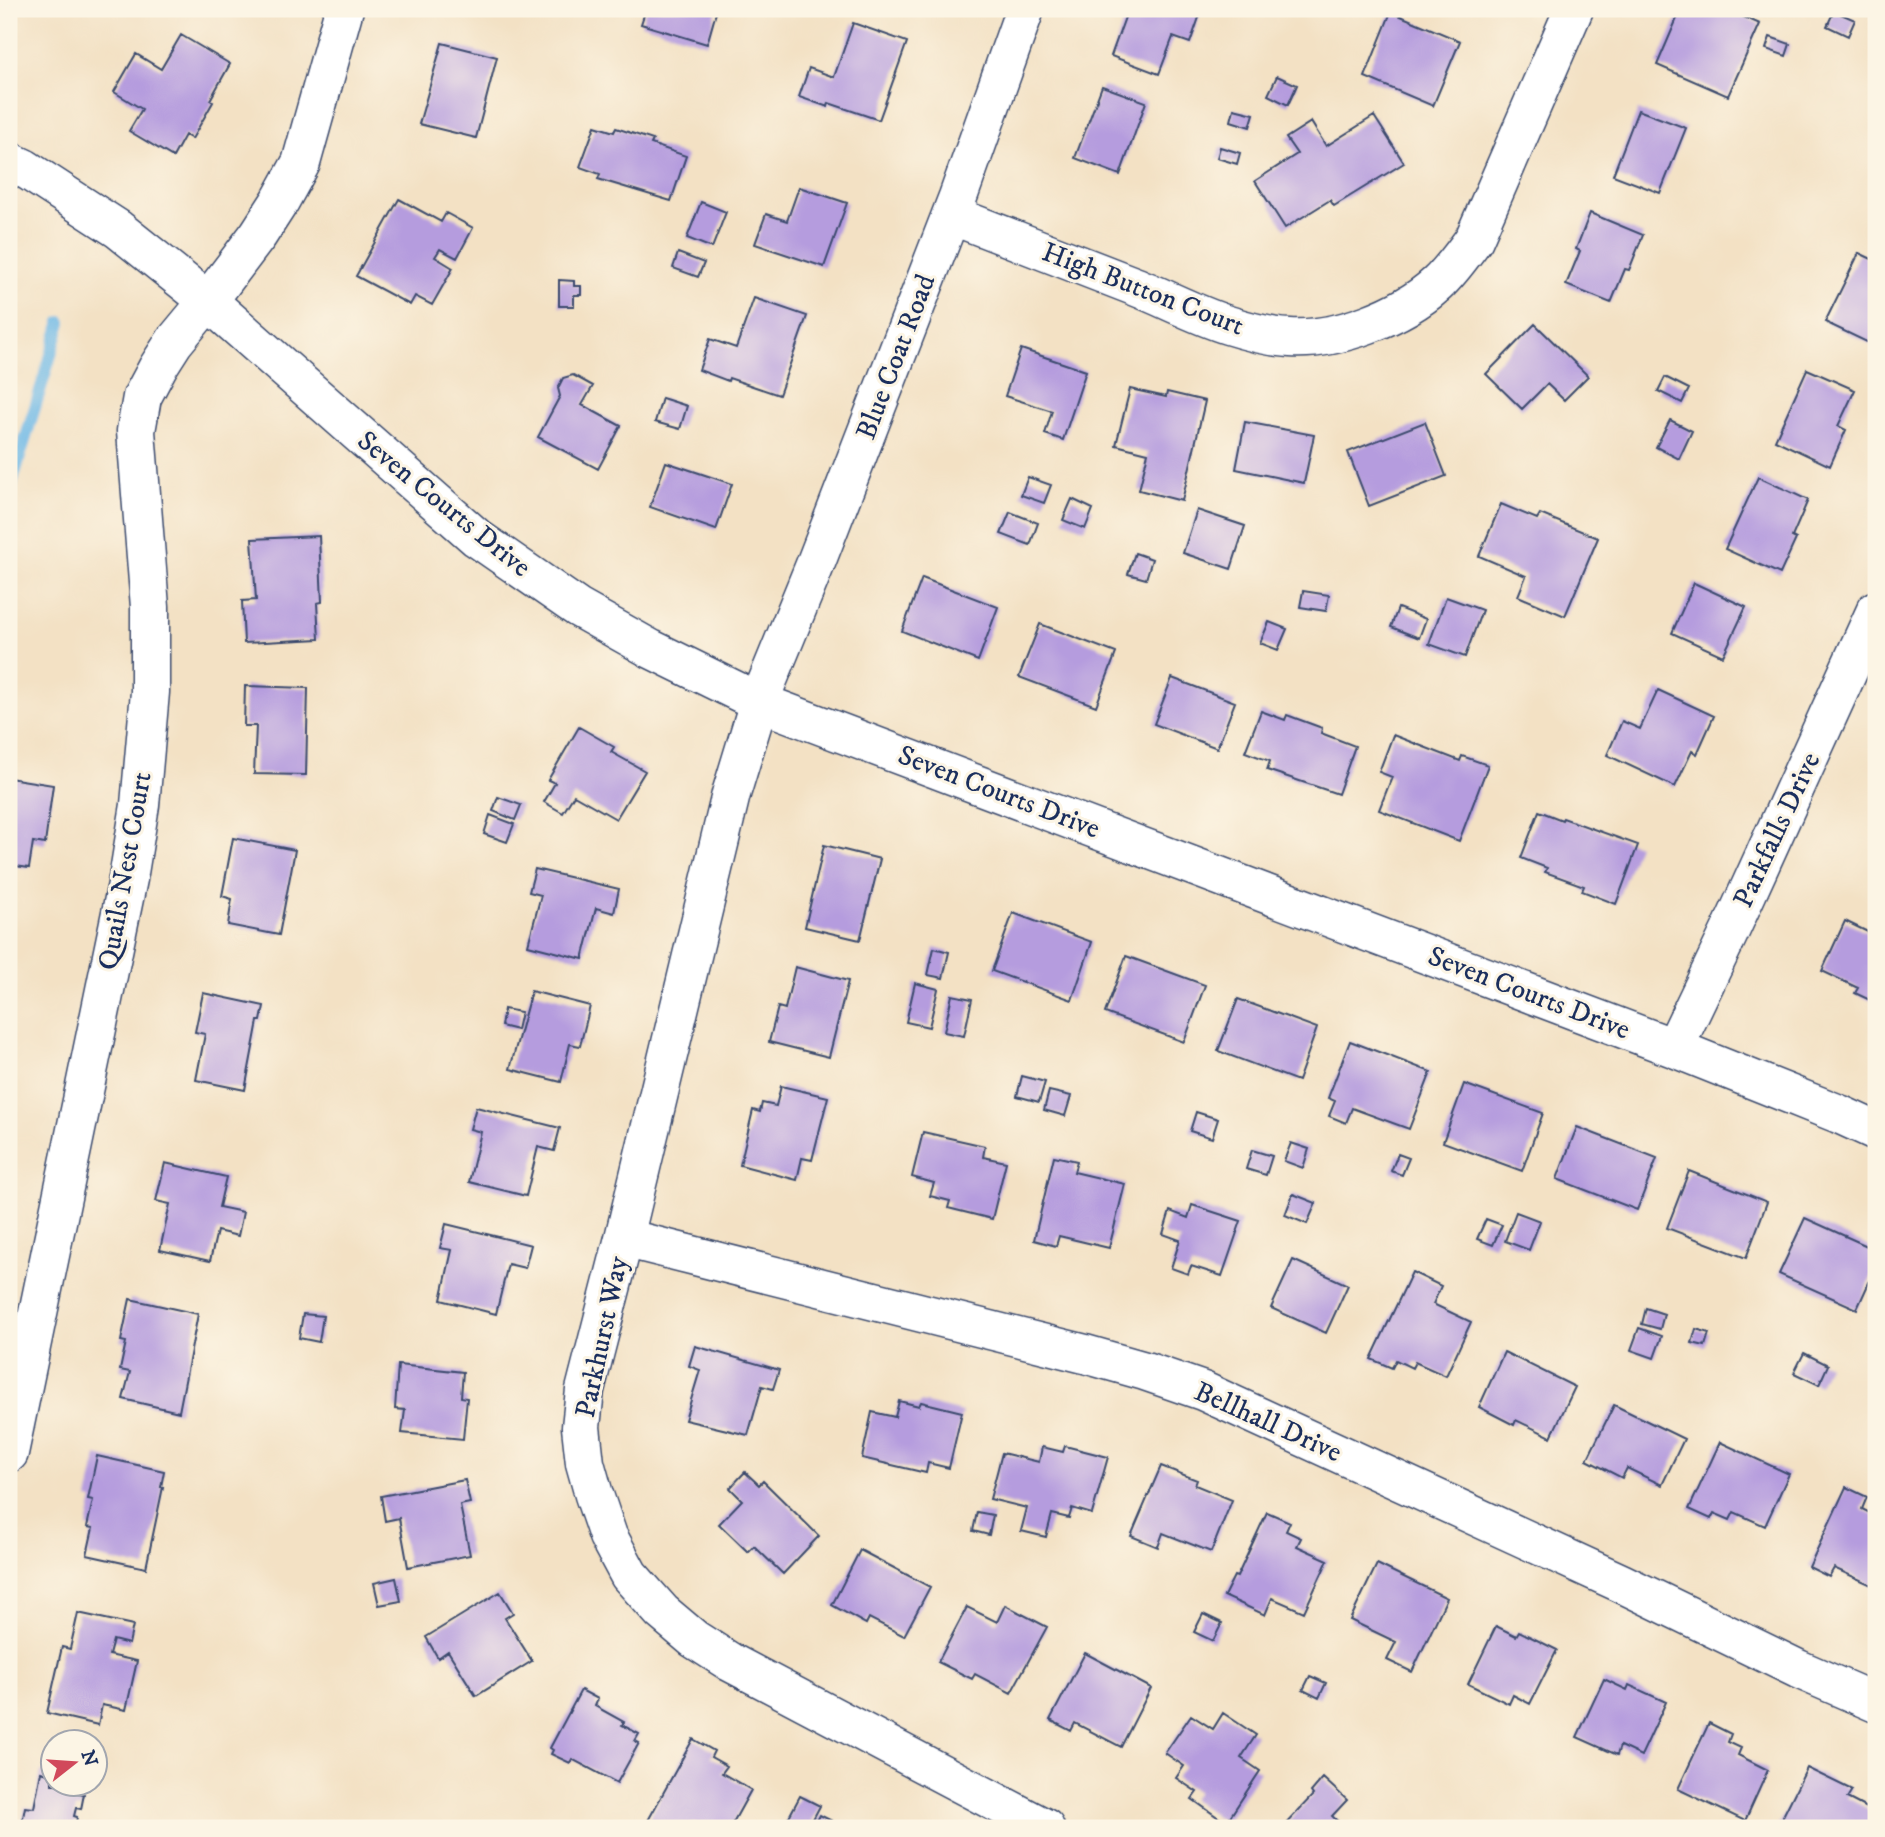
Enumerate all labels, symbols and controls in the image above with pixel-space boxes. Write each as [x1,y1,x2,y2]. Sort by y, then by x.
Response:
street label: High Button Court [1037,234,1249,344]
street label: Blue Coat Road [848,269,944,445]
street label: Seven Courts Drive [350,423,538,585]
street label: Seven Courts Drive [893,737,1105,847]
street label: Parkfalls Drive [1726,747,1828,913]
street label: Quails Nest Court [90,769,160,973]
street label: Seven Courts Drive [1423,938,1635,1048]
street label: Parkhurst Way [568,1252,636,1421]
street label: Bellhall Drive [1189,1374,1347,1470]
north arrow [38,1728,108,1798]
text: N [76,1748,102,1770]

